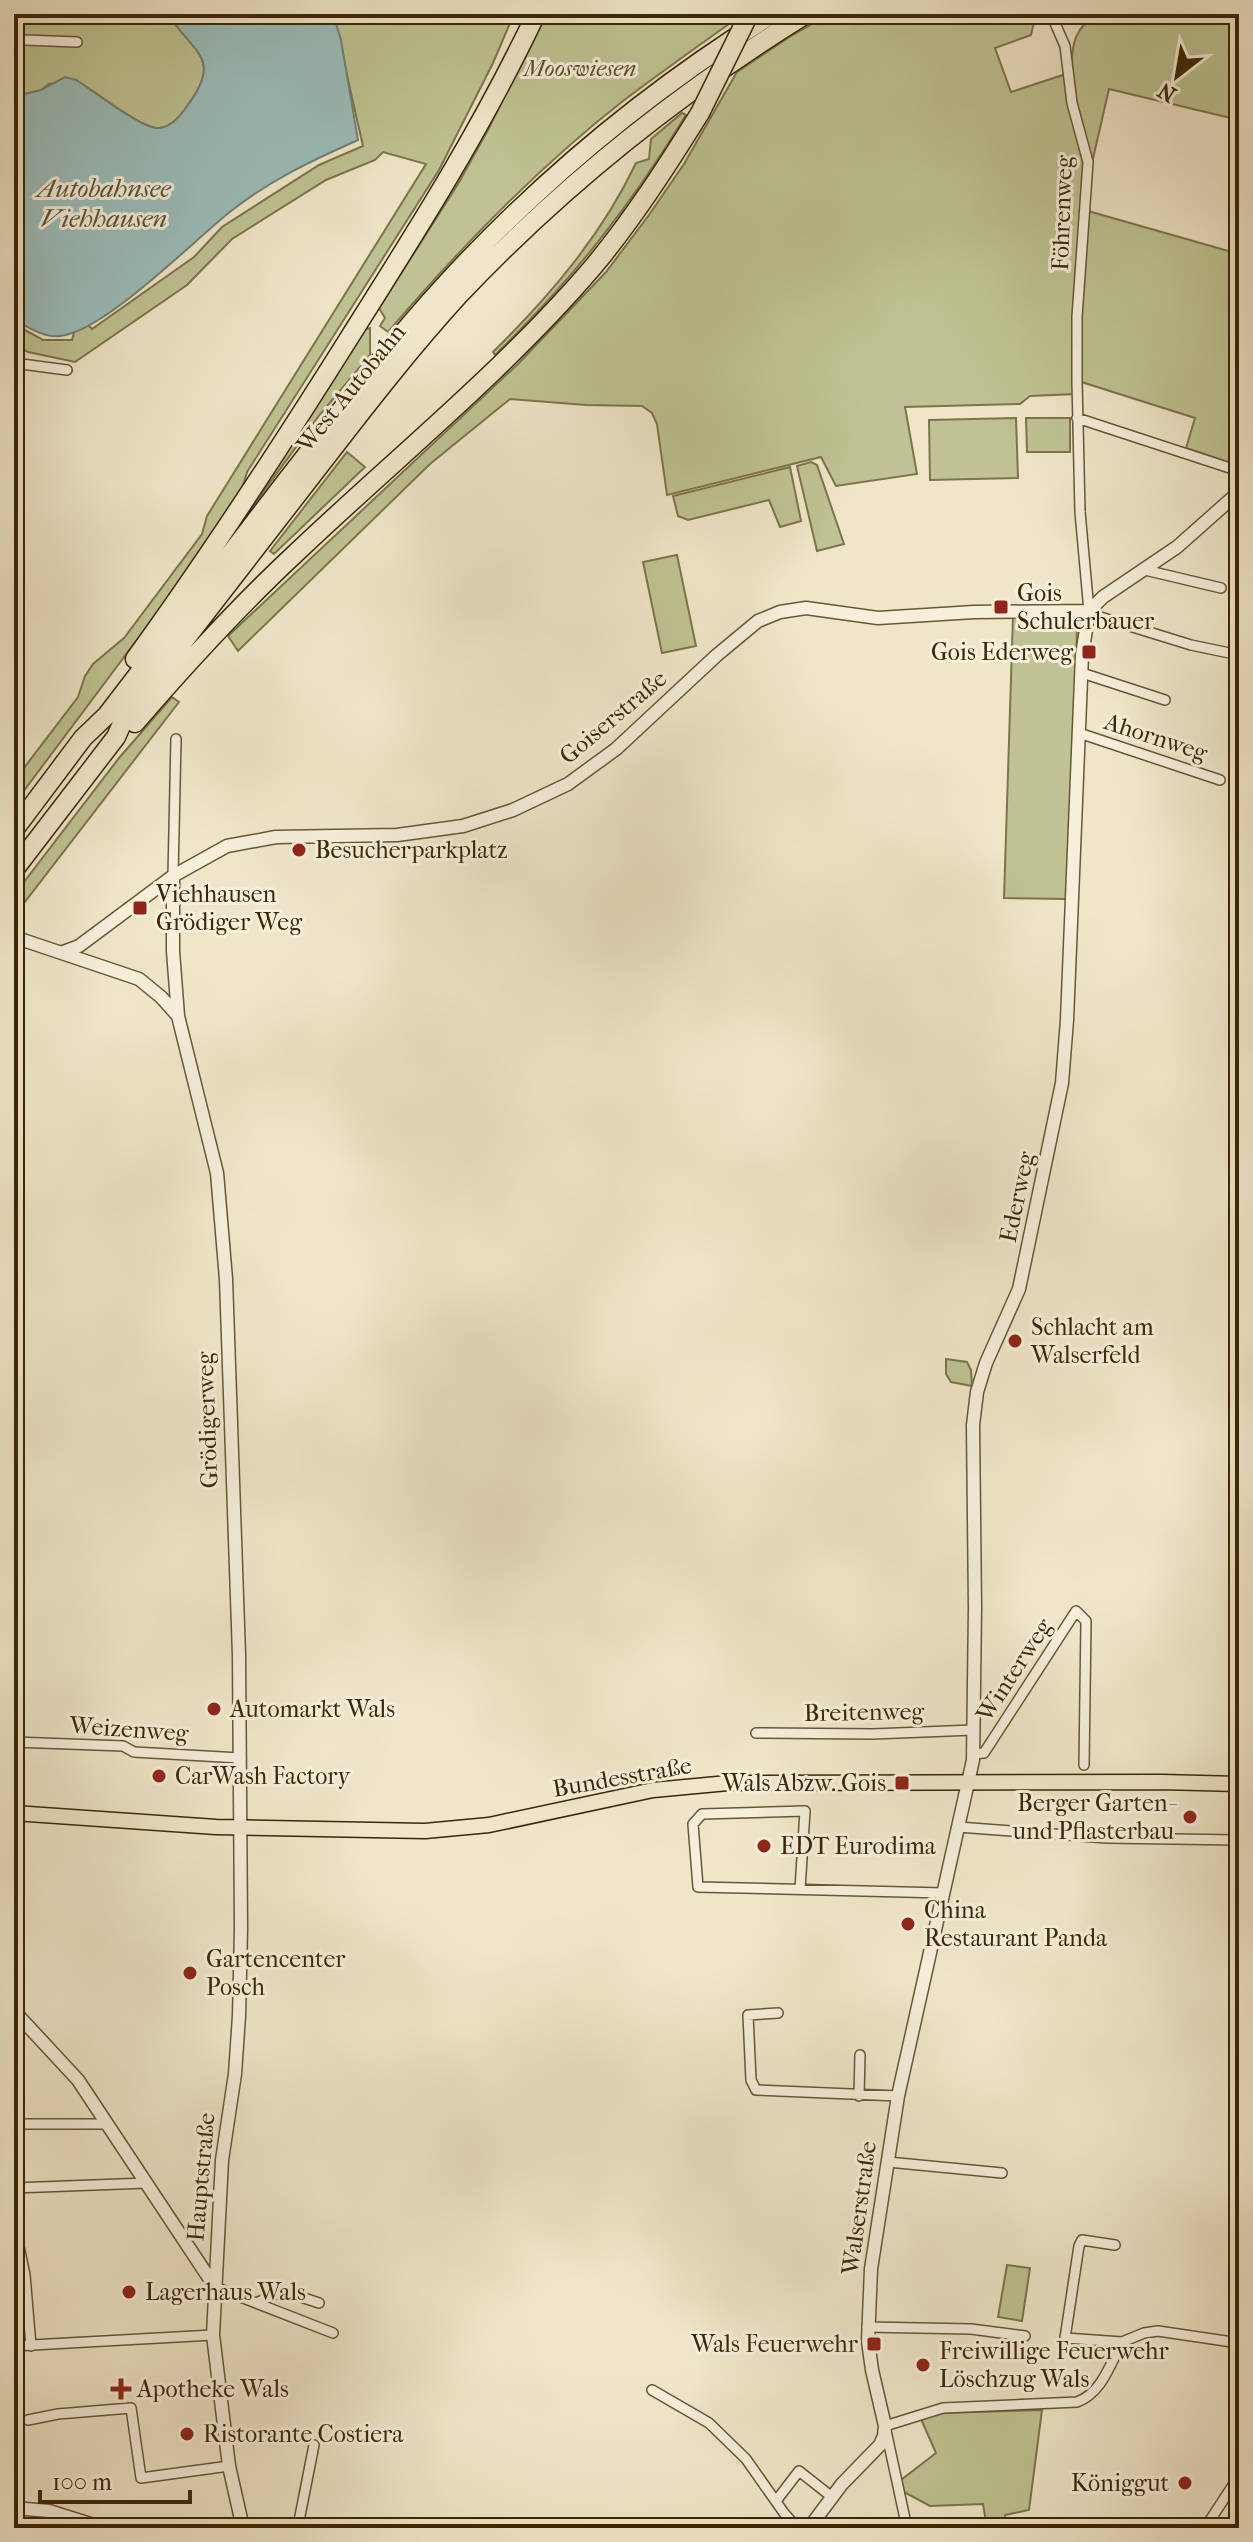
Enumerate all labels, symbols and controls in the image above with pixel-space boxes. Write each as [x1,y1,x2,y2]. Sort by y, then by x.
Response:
north arrow [1137,36,1217,116]
park label: Mooswiesen [522,54,636,82]
text: N [1153,77,1181,108]
street label: Föhrenweg [1046,154,1078,271]
water label: Autobahnsee Viehhausen [34,173,172,234]
street label: West Autobahn [290,318,411,459]
place label: Gois Schulerbauer [1017,579,1155,635]
marker: Gois Schulerbauer [992,598,1010,616]
place label: Gois Ederweg [931,638,1074,666]
marker: Gois Ederweg [1080,643,1098,661]
street label: Goiserstraße [554,664,672,770]
street label: Ahornweg [1100,707,1212,767]
place label: Besucherparkplatz [315,836,508,864]
marker: Besucherparkplatz [290,841,308,859]
place label: Viehhausen Grödiger Weg [155,880,303,936]
marker: Viehhausen Grödiger Weg [131,899,149,917]
street label: Ederweg [994,1148,1041,1245]
place label: Schlacht am Walserfeld [1030,1313,1154,1369]
marker: Schlacht am Walserfeld [1006,1332,1024,1350]
street label: Grödigerweg [191,1350,223,1489]
street label: Winterweg [970,1612,1058,1728]
place label: Automarkt Wals [229,1695,395,1723]
street label: Breitenweg [804,1697,926,1727]
marker: Automarkt Wals [205,1700,223,1718]
street label: Weizenweg [68,1711,190,1747]
street label: Bundesstraße [550,1751,694,1803]
place label: CarWash Factory [175,1762,351,1790]
marker: CarWash Factory [150,1767,168,1785]
place label: Wals Abzw. Gois [721,1769,886,1797]
marker: Wals Abzw. Gois [893,1774,911,1792]
place label: Berger Garten- und Pflasterbau [1011,1789,1177,1845]
marker: Berger Garten- und Pflasterbau [1181,1808,1199,1826]
place label: EDT Eurodima [780,1832,937,1860]
marker: EDT Eurodima [755,1837,773,1855]
place label: China Restaurant Panda [924,1896,1108,1952]
marker: China Restaurant Panda [899,1915,917,1933]
place label: Gartencenter Posch [206,1945,346,2001]
marker: Gartencenter Posch [181,1964,199,1982]
street label: Hauptstraße [181,2111,221,2242]
street label: Walserstraße [836,2139,882,2277]
place label: Lagerhaus Wals [145,2278,306,2306]
marker: Lagerhaus Wals [120,2283,138,2301]
place label: Wals Feuerwehr [690,2330,859,2358]
marker: Wals Feuerwehr [865,2335,883,2353]
place label: Freiwillige Feuerwehr Löschzug Wals [939,2337,1170,2393]
marker: Freiwillige Feuerwehr Löschzug Wals [914,2356,932,2374]
place label: Apotheke Wals [136,2375,289,2403]
marker: Apotheke Wals [112,2380,130,2398]
place label: Ristorante Costiera [203,2420,404,2448]
marker: Ristorante Costiera [178,2425,196,2443]
scale bar [40,2454,190,2504]
text: 100 m [52,2468,112,2496]
place label: Königgut [1071,2469,1169,2497]
marker: Königgut [1176,2474,1194,2492]

